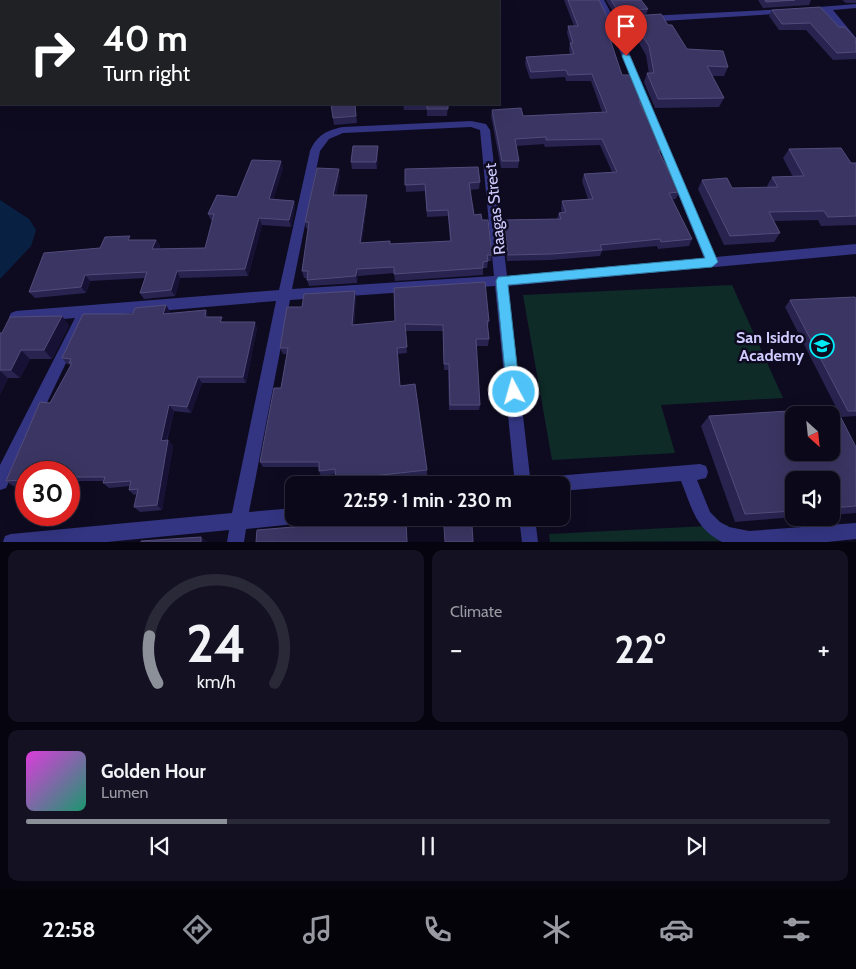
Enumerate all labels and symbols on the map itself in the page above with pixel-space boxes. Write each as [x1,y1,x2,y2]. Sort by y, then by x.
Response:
pin [605,5,647,56]
street label: Raagas Street [481,162,509,256]
place label: San Isidro Academy [736,328,804,365]
school or university icon: San Isidro Academy [809,333,835,359]
position arrow [487,365,539,417]
north arrow [785,406,840,461]
speed limit sign: 30 [15,461,80,526]

